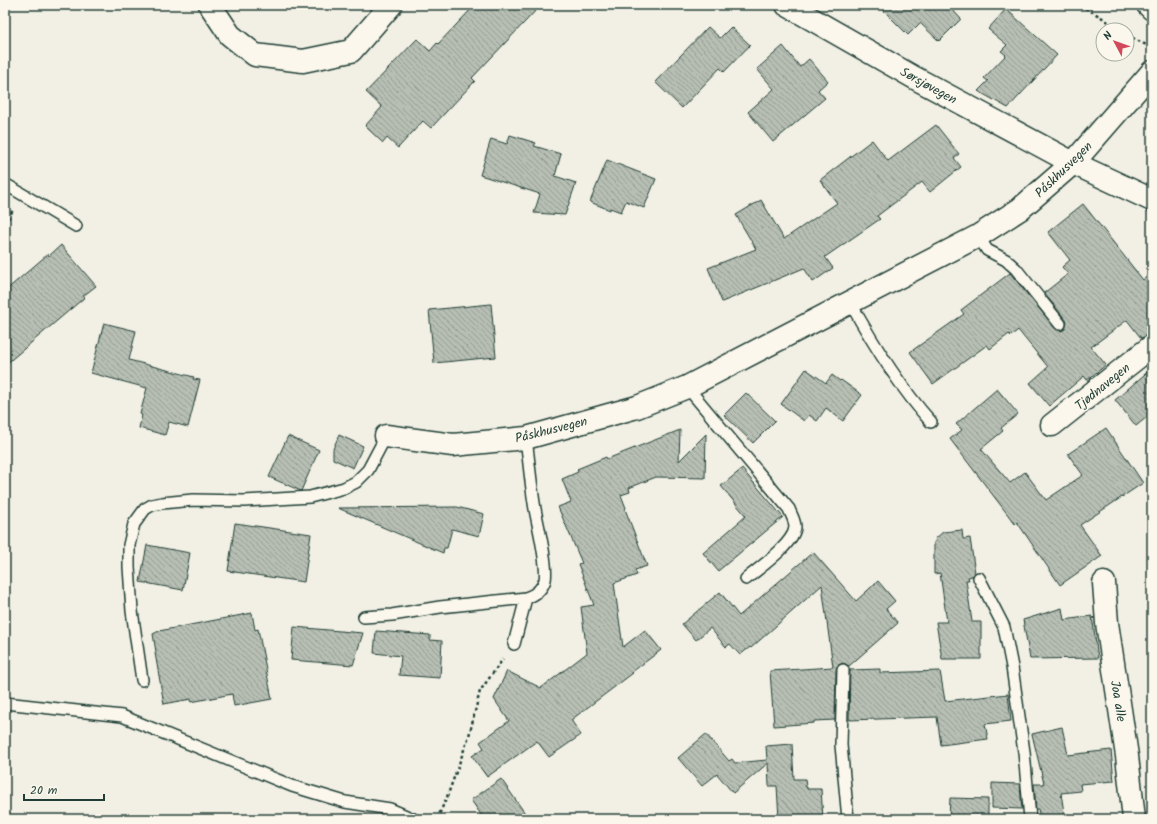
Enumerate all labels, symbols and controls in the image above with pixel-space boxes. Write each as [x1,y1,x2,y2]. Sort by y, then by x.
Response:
north arrow [1095,22,1135,62]
text: N [1099,28,1117,45]
street label: Sørsjøvegen [896,62,961,111]
street label: Påskhusvegen [1030,137,1098,203]
street label: Tjødnavegen [1071,358,1135,416]
street label: Påskhusvegen [513,411,590,450]
street label: Joa alle [1104,679,1131,724]
scale bar [24,776,104,802]
text: 20 m [30,781,58,800]

